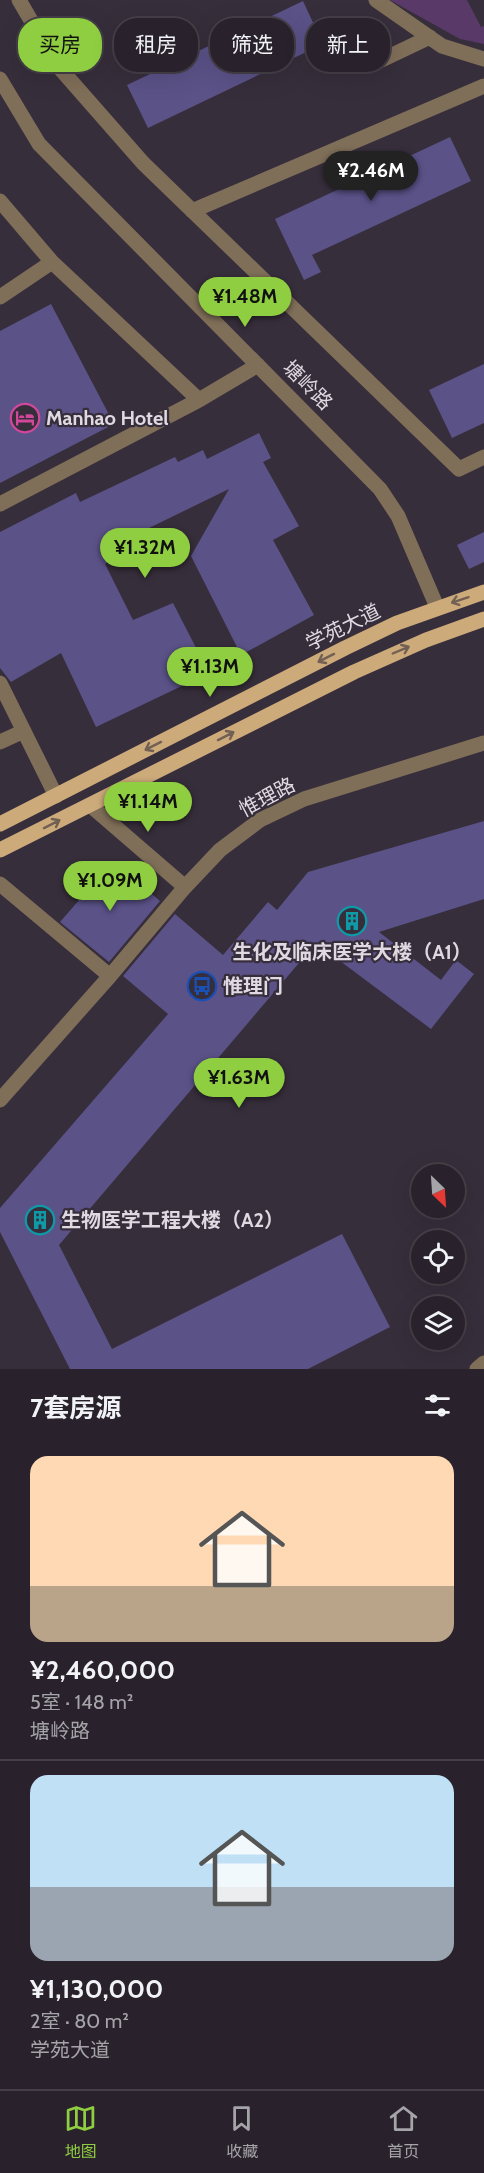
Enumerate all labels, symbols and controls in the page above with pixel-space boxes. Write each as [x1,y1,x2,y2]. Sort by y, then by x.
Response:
chip: 买房 [18,18,102,72]
chip: 租房 [114,18,198,72]
chip: 筛选 [210,18,294,72]
chip: 新上 [306,18,390,72]
pin: ¥2.46M [322,151,420,202]
text: ¥2.46M [337,158,405,182]
pin: ¥1.48M [196,277,294,328]
text: ¥1.48M [212,284,278,308]
street label: 塘岭路 [278,355,338,415]
hotel icon: Manhao Hotel [9,402,41,434]
place label: Manhao Hotel [46,406,168,430]
pin: ¥1.32M [96,528,194,579]
text: ¥1.32M [114,535,176,559]
one-way arrow [451,595,470,606]
street label: 学苑大道 [302,599,384,655]
one-way arrow [392,644,410,655]
pin: ¥1.13M [161,647,259,698]
one-way arrow [318,652,336,664]
text: ¥1.13M [181,654,239,678]
one-way arrow [217,730,235,742]
one-way arrow [144,741,162,753]
street label: 惟理路 [235,772,299,822]
pin: ¥1.14M [99,782,197,833]
text: ¥1.14M [118,789,178,813]
one-way arrow [43,818,61,829]
pin: ¥1.09M [61,861,159,912]
text: ¥1.09M [77,868,143,892]
building icon: 生化及临床医学大楼（A1） [336,905,368,937]
place label: 生化及临床医学大楼（A1） [232,940,472,964]
bus stop icon: 惟理门 [186,970,218,1002]
place label: 惟理门 [223,974,283,998]
pin: ¥1.63M [190,1058,288,1109]
text: ¥1.63M [208,1065,270,1089]
north arrow [411,1164,465,1218]
map controls [411,1164,465,1350]
building icon: 生物医学工程大楼（A2） [24,1204,56,1236]
place label: 生物医学工程大楼（A2） [61,1208,284,1232]
button: locate [411,1230,465,1284]
button: layers [411,1296,465,1350]
icon: filters [421,1389,454,1422]
text: 7套房源 [30,1392,121,1424]
icon: home [188,1495,296,1603]
text: ¥2,460,000 [30,1654,175,1686]
text: 5室 · 148 m² [30,1690,133,1714]
text: 塘岭路 [30,1719,90,1743]
icon: home [188,1814,296,1922]
text: ¥1,130,000 [30,1973,163,2005]
text: 2室 · 80 m² [30,2009,129,2033]
text: 学苑大道 [30,2038,110,2062]
tab: 地图 [64,2102,97,2162]
tab: 收藏 [225,2102,258,2162]
tab: 首页 [387,2102,420,2162]

